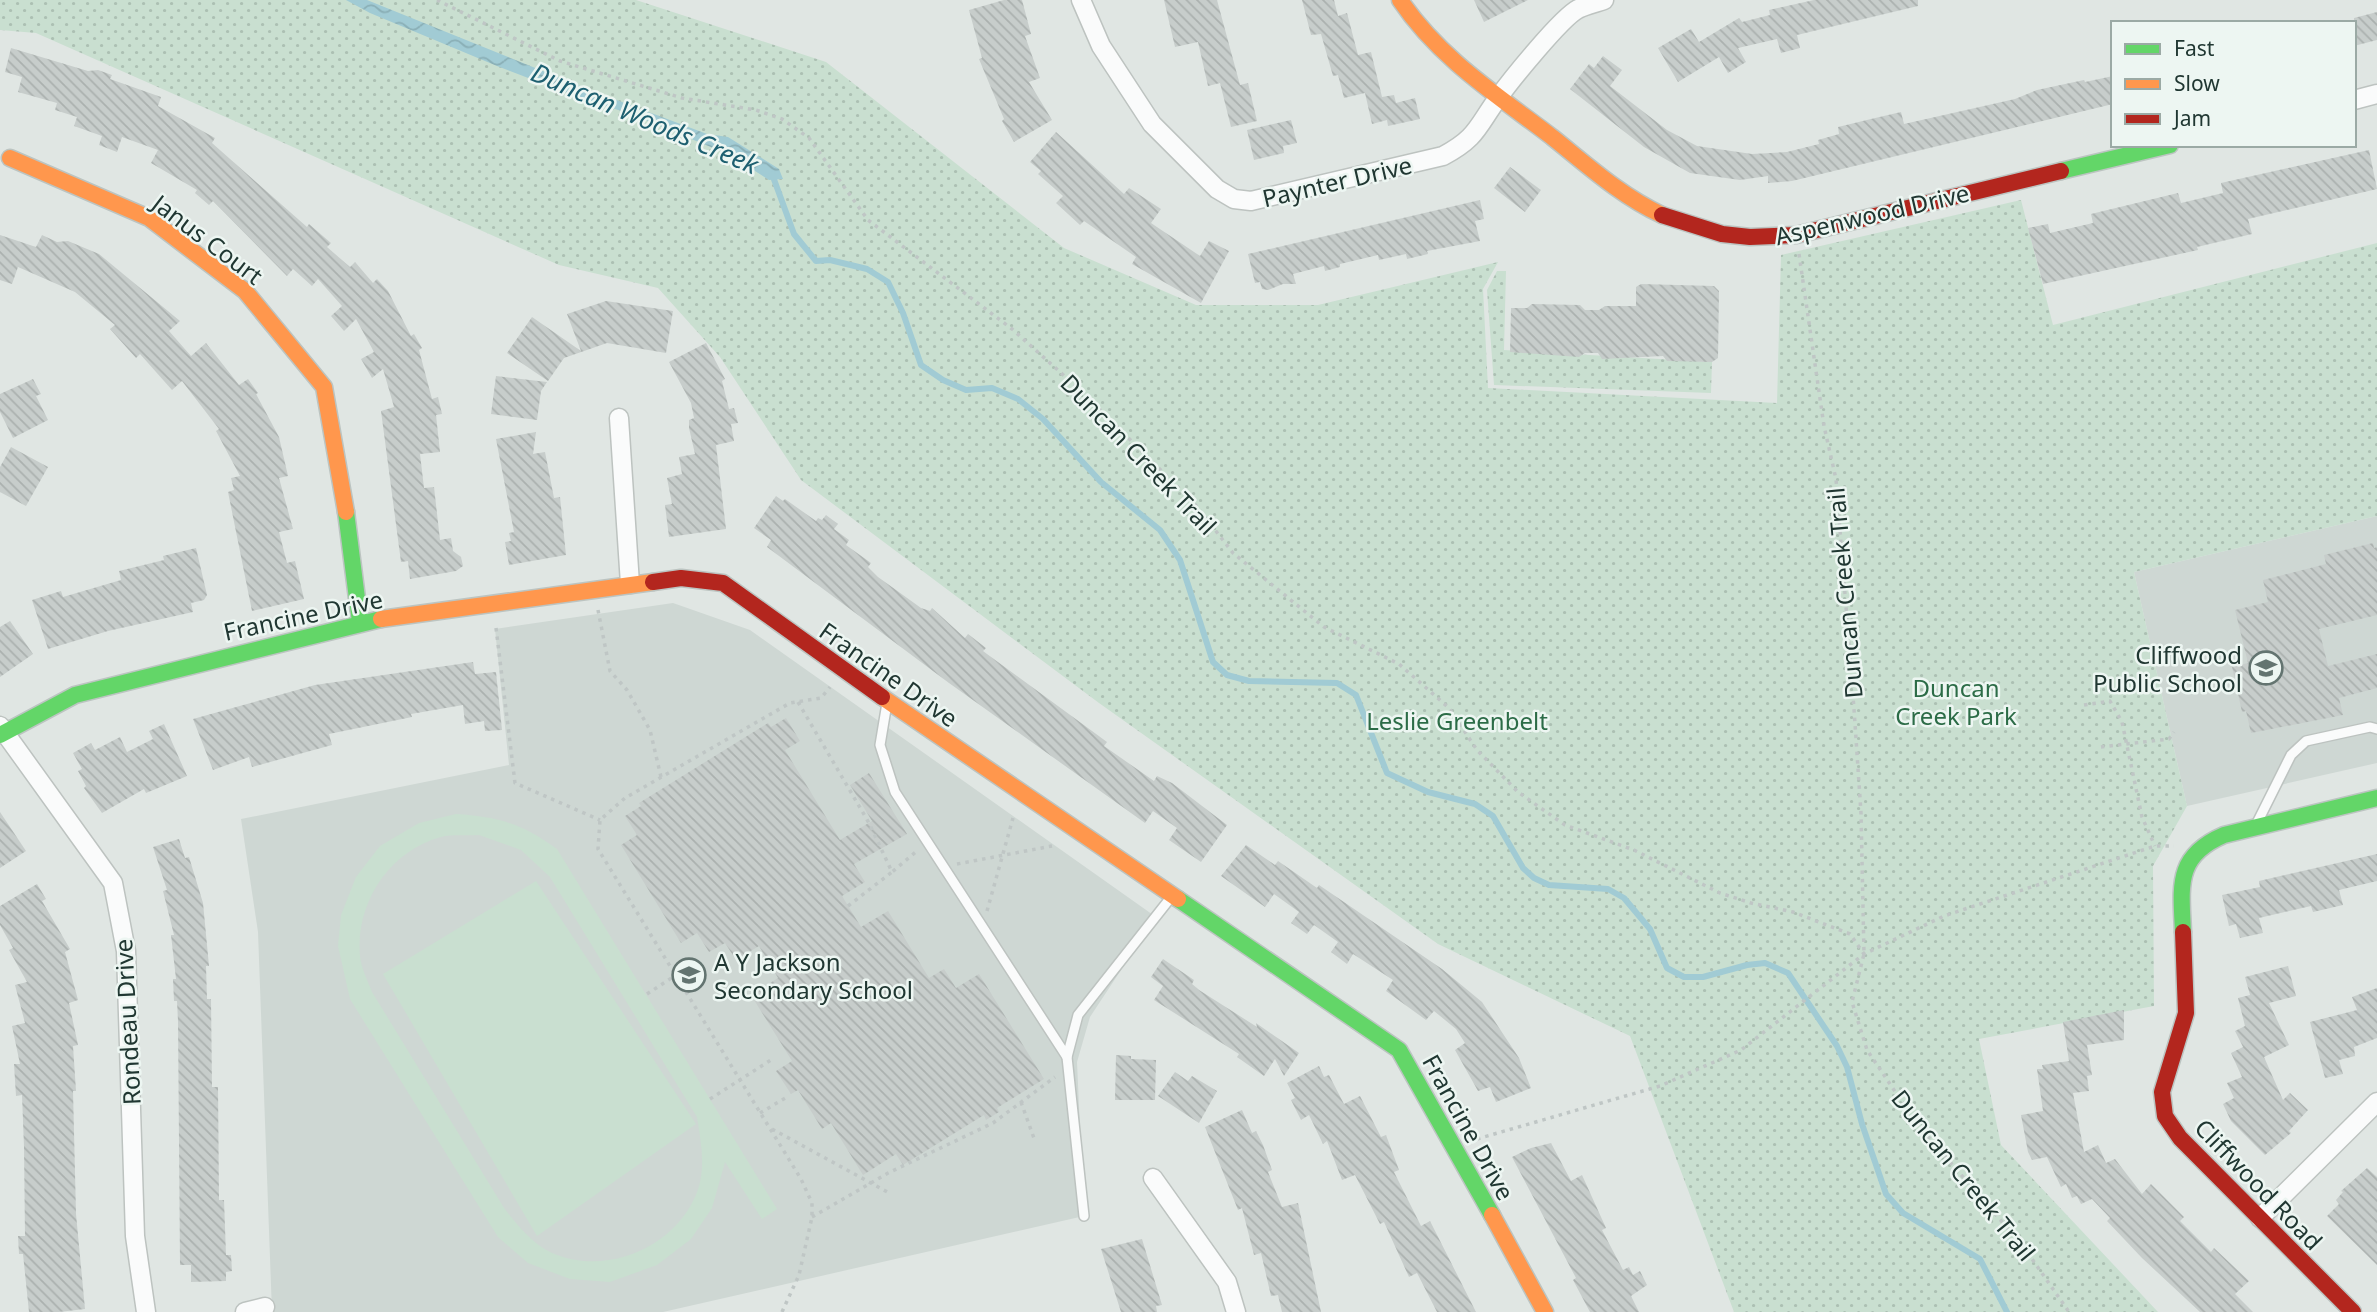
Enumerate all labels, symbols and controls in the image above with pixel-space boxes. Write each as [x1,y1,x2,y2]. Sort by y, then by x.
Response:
legend [2111,21,2356,147]
text: Fast [2174,34,2215,62]
water label: Duncan Woods Creek [526,54,765,183]
text: Slow [2174,69,2220,97]
text: Jam [2172,104,2211,132]
street label: Paynter Drive [1259,148,1415,214]
street label: Aspenwood Drive [1772,176,1972,252]
street label: Janus Court [144,185,270,292]
street label: Duncan Creek Trail [1054,367,1224,541]
street label: Duncan Creek Trail [1818,486,1870,700]
street label: Francine Drive [220,582,386,648]
street label: Francine Drive [813,614,965,734]
place label: Cliffwood Public School [2093,638,2242,699]
school or university icon: Cliffwood Public School [2247,649,2285,687]
park label: Duncan Creek Park [1895,671,2017,732]
park label: Leslie Greenbelt [1366,704,1548,737]
street label: Rondeau Drive [106,938,148,1106]
place label: A Y Jackson Secondary School [714,945,913,1006]
school or university icon: A Y Jackson Secondary School [670,956,708,994]
street label: Francine Drive [1415,1048,1523,1206]
street label: Duncan Creek Trail [1885,1082,2043,1268]
street label: Cliffwood Road [2188,1111,2330,1257]

